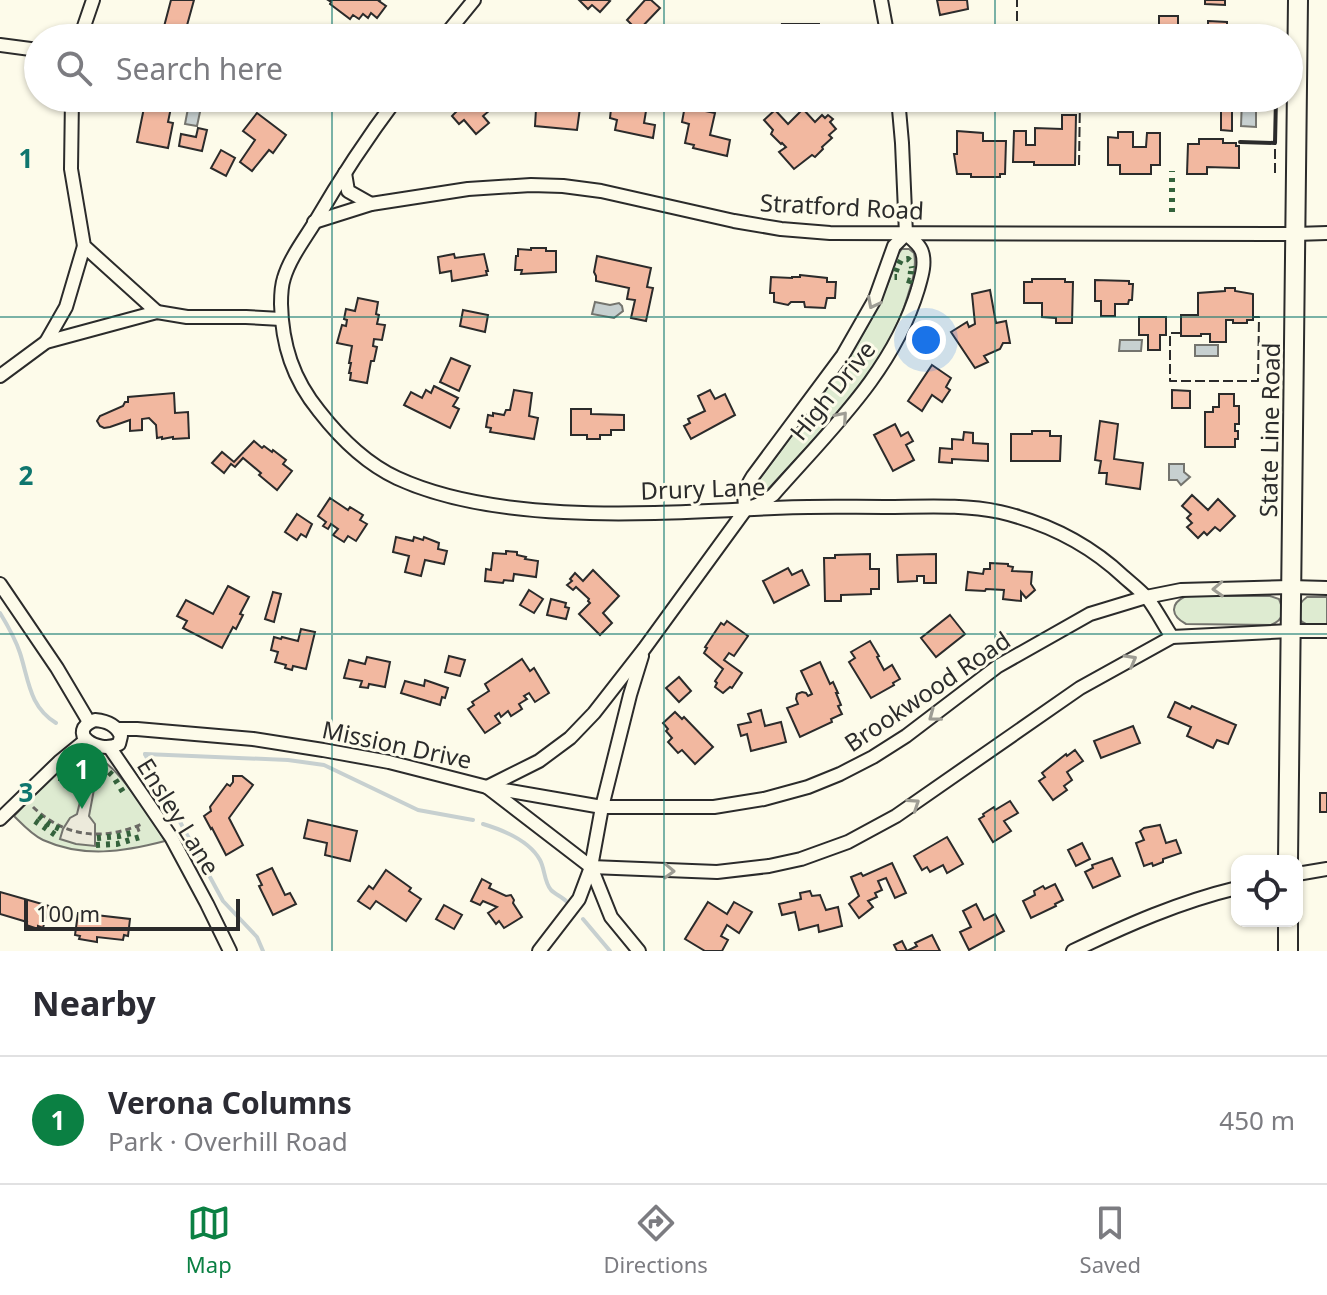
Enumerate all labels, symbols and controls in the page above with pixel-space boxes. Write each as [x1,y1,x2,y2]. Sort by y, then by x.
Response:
search box [24,24,1303,112]
icon: search [52,46,96,90]
text: Search here [116,48,283,89]
text: 1 [19,140,33,176]
street label: Stratford Road [759,185,925,227]
one-way arrow [867,295,883,310]
your location [906,320,946,360]
street label: High Drive [782,333,882,447]
street label: State Line Road [1251,342,1287,518]
one-way arrow [832,412,846,427]
text: 2 [19,457,34,493]
street label: Drury Lane [640,469,766,507]
one-way arrow [1211,580,1224,597]
street label: Brookwood Road [838,623,1016,759]
one-way arrow [1122,654,1136,670]
one-way arrow [928,706,942,721]
street label: Mission Drive [319,712,475,776]
pin: 1 [56,743,108,809]
street label: Ensley Lane [130,751,228,881]
text: 3 [19,774,33,810]
one-way arrow [906,799,920,814]
map controls [1231,855,1303,927]
button: locate [1231,855,1303,927]
one-way arrow [663,862,676,879]
scale bar [24,895,240,931]
text: 100 m [36,898,100,928]
text: Nearby [32,980,156,1026]
text: Verona Columns [108,1082,352,1123]
text: 1 [51,1102,65,1138]
text: 450 m [1219,1102,1295,1138]
text: Park · Overhill Road [108,1123,348,1159]
tab: Map [186,1201,232,1279]
tab: Directions [603,1201,708,1279]
tab: Saved [1080,1201,1141,1279]

